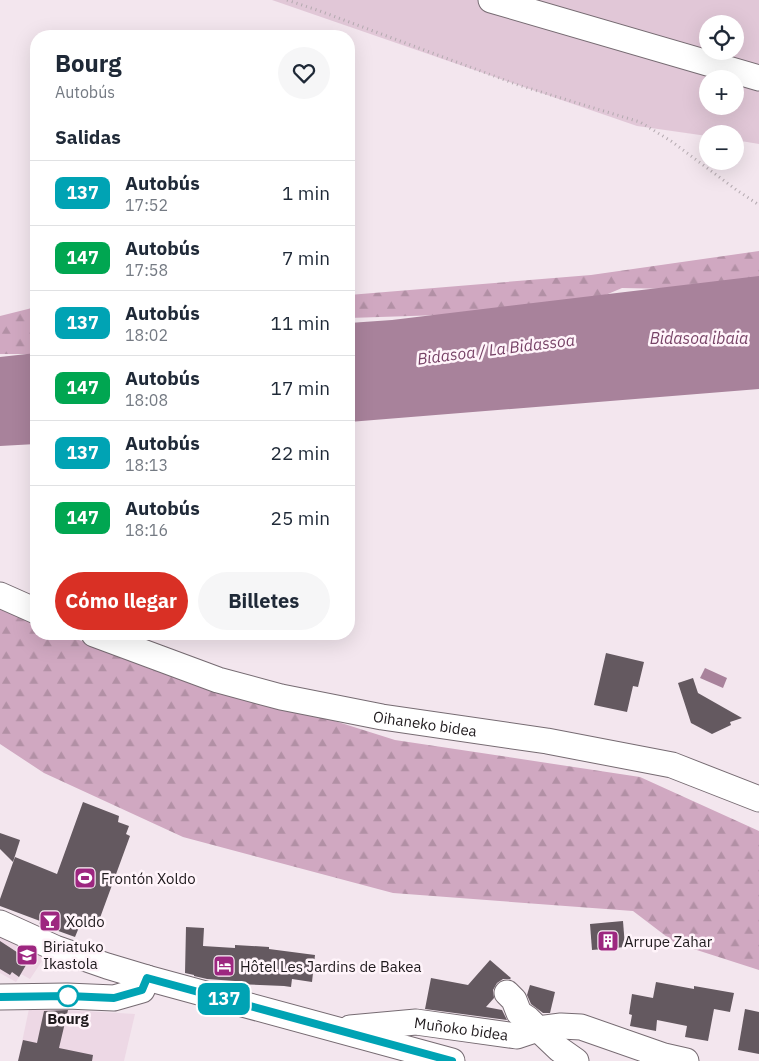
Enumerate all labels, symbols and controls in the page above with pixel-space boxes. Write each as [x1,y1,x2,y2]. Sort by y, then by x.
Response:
map controls [699,15,744,170]
button: locate [699,15,744,60]
text: Bourg [55,47,121,79]
button: heart [278,47,330,99]
button: + [699,70,744,115]
text: Autobús [55,82,115,102]
text: Salidas [55,125,121,149]
button: − [699,125,744,170]
text: Autobús [125,171,200,195]
text: 137 [66,181,99,204]
text: 1 min [282,181,330,205]
text: 17:52 [125,195,168,215]
text: Autobús [125,236,200,260]
text: 147 [66,246,99,269]
text: 7 min [282,246,330,270]
text: 17:58 [125,260,168,280]
text: Autobús [125,301,200,325]
text: 137 [66,311,99,334]
text: 11 min [271,311,330,335]
text: 18:02 [125,325,168,345]
water label: Bidasoa ibaia [650,328,748,348]
water label: Bidasoa / La Bidassoa [416,329,576,369]
text: Autobús [125,366,200,390]
text: 147 [66,376,99,399]
text: 17 min [271,376,330,400]
text: 18:08 [125,390,168,410]
text: Autobús [125,431,200,455]
text: 137 [66,441,99,464]
text: 22 min [271,441,330,465]
text: 18:13 [125,455,168,475]
text: Autobús [125,496,200,520]
text: 147 [66,506,99,529]
text: 25 min [271,506,330,530]
text: 18:16 [125,520,168,540]
button: Cómo llegar [55,572,188,630]
button: Billetes [198,572,330,630]
street label: Oihaneko bidea [371,706,478,740]
sports icon: Frontón Xoldo [73,866,97,890]
place label: Frontón Xoldo [101,869,196,888]
bar icon: Xoldo [38,909,62,933]
place label: Xoldo [66,912,105,931]
building icon: Arrupe Zahar [596,929,620,953]
place label: Arrupe Zahar [624,932,713,951]
place label: Biriatuko Ikastola [43,937,104,973]
school or university icon: Biriatuko Ikastola [15,943,39,967]
hotel icon: Hôtel Les Jardins de Bakea [212,954,236,978]
place label: Hôtel Les Jardins de Bakea [240,957,422,976]
line badge: 137 [195,983,253,1015]
marker: Bourg [57,985,79,1007]
text: 137 [208,987,240,1010]
place label: Bourg [47,1009,89,1028]
street label: Muñoko bidea [413,1012,510,1044]

